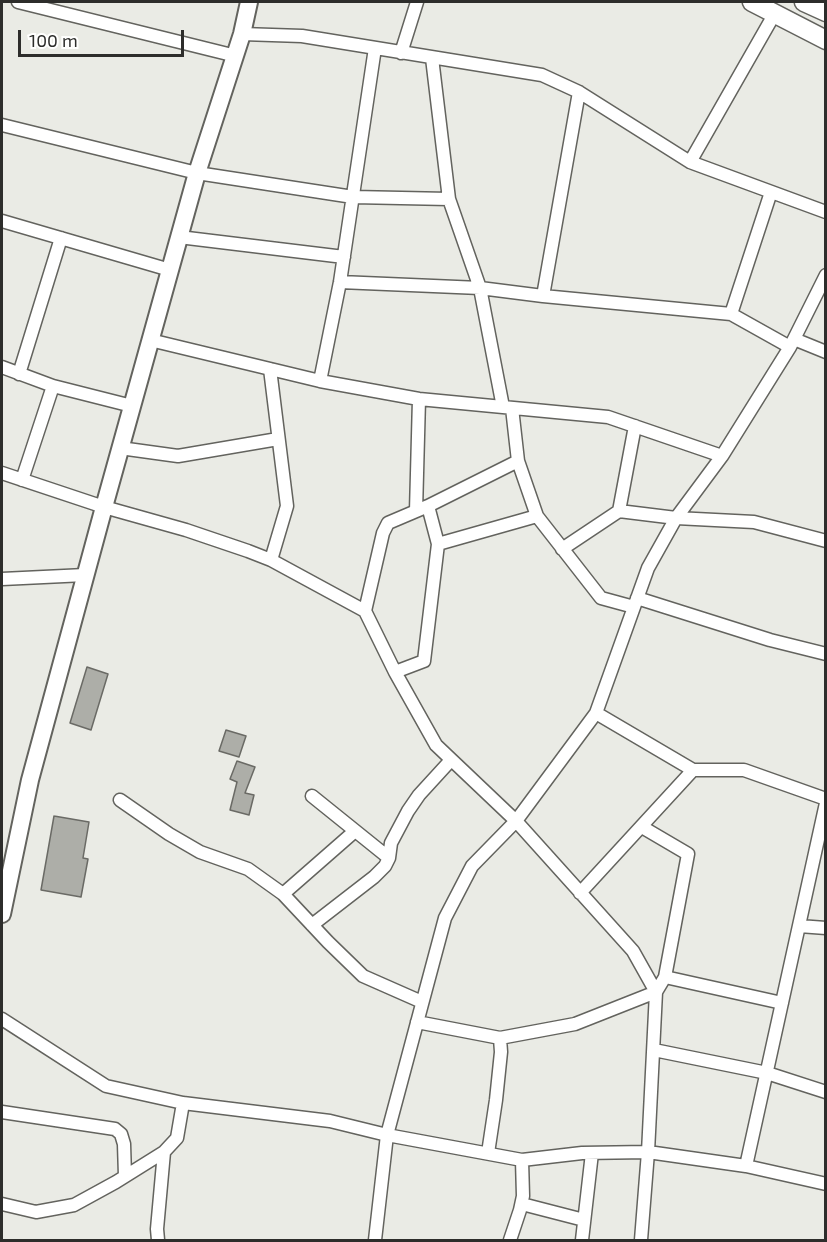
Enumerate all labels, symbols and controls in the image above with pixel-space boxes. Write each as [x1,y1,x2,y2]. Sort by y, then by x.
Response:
scale bar [21,18,188,56]
text: 100 m [29,29,78,51]

